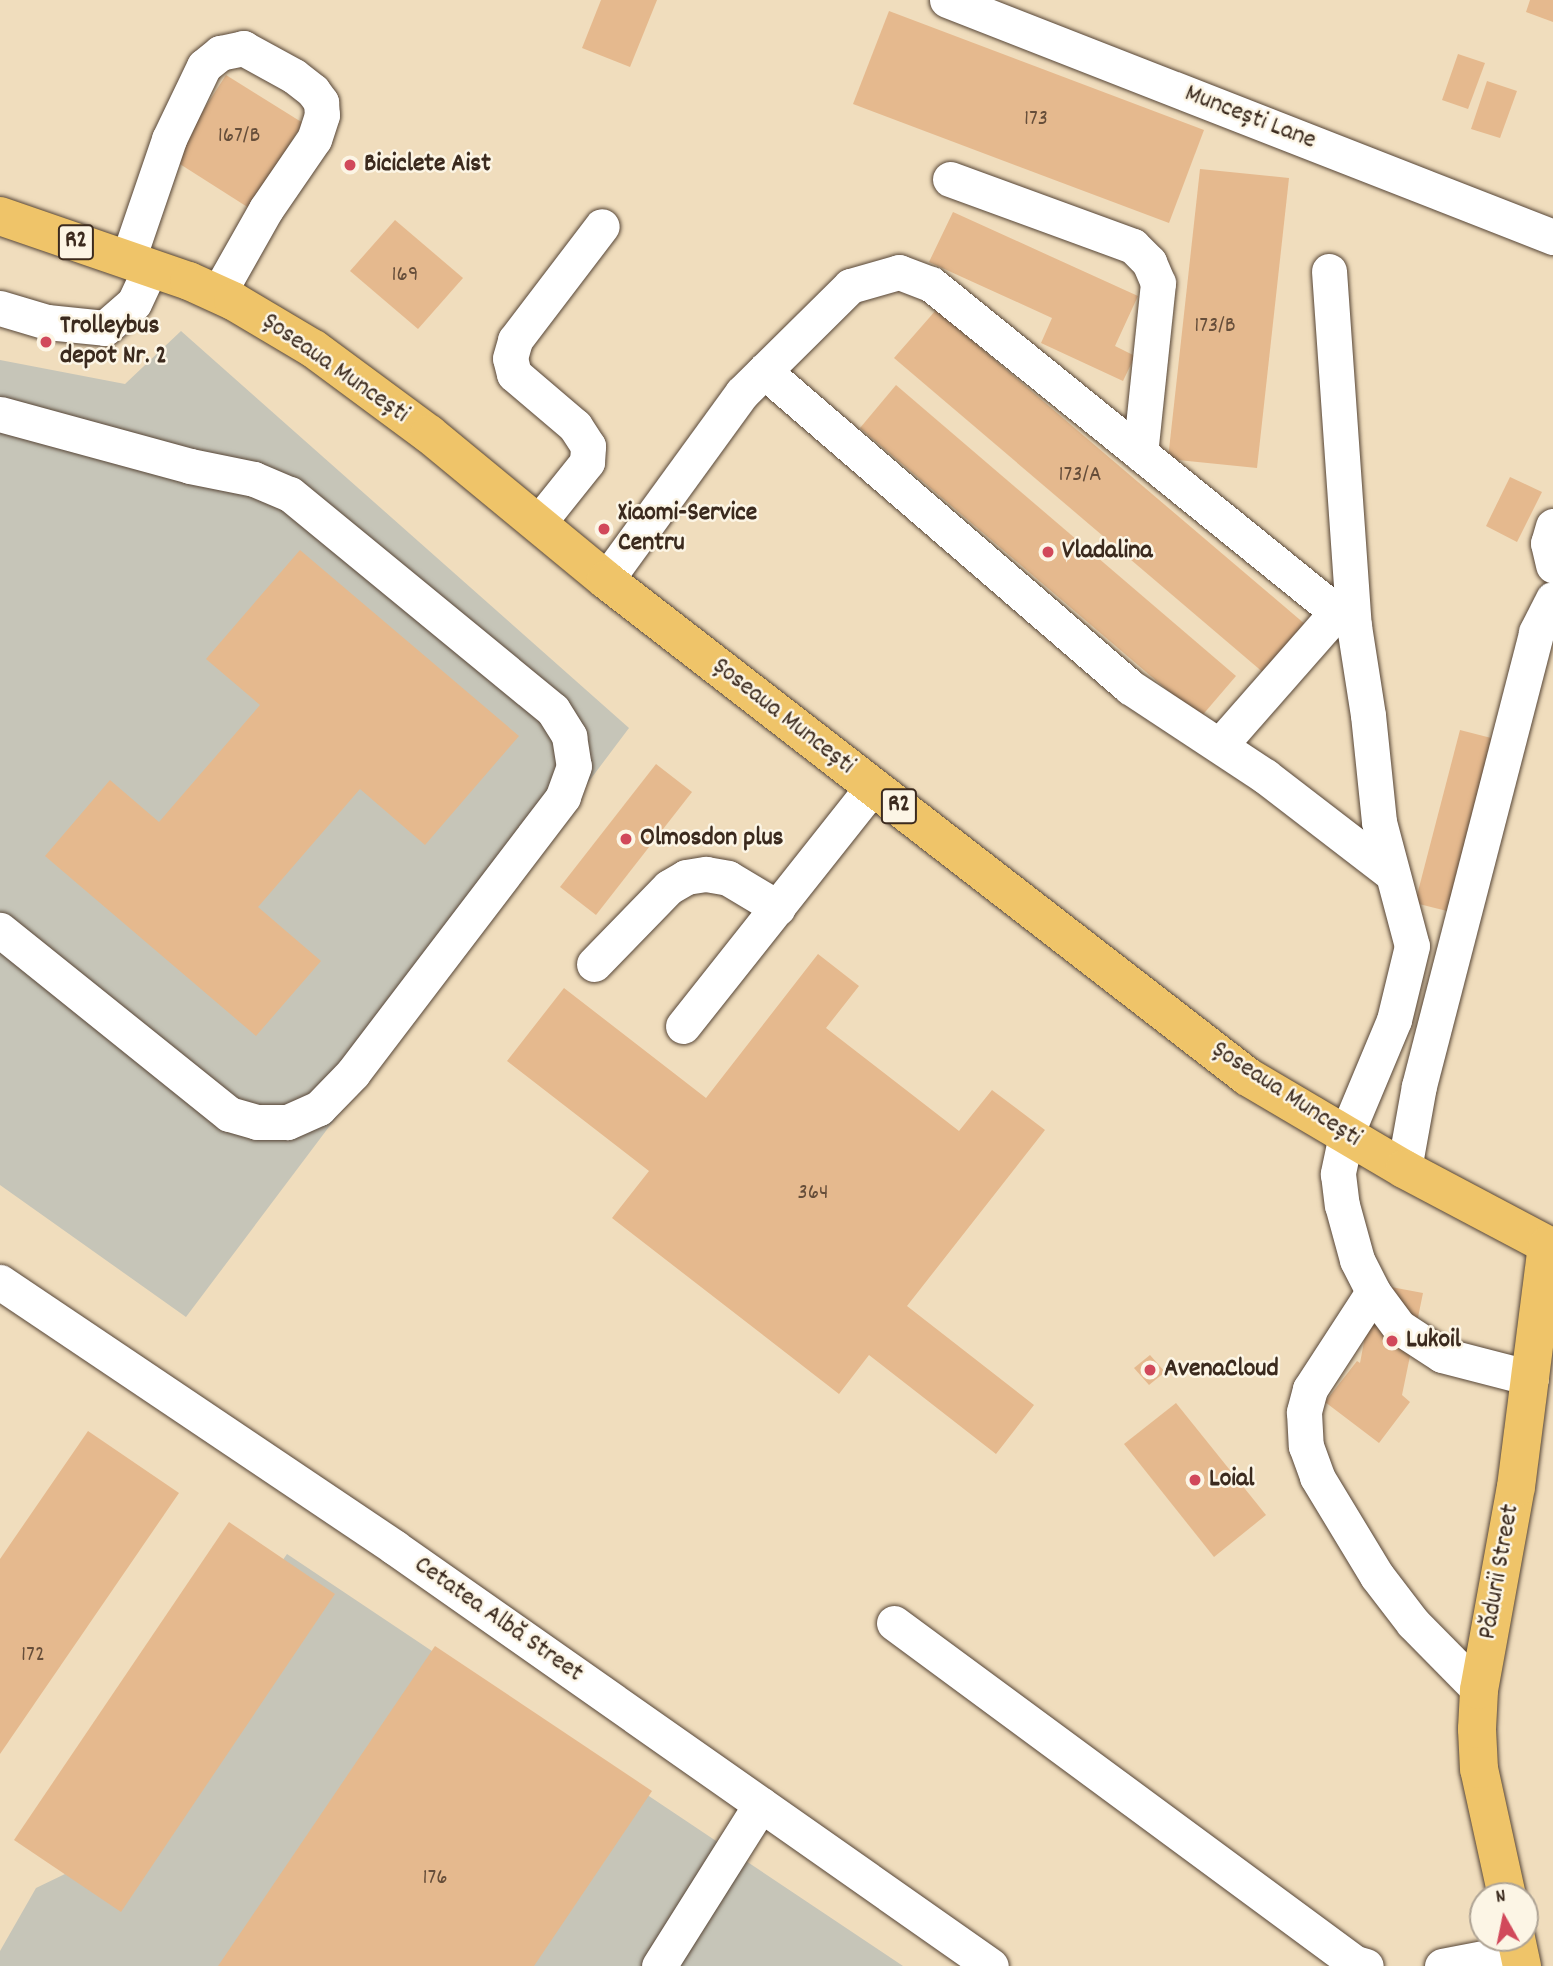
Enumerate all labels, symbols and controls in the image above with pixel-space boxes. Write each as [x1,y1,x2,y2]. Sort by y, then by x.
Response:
street label: Muncești Lane [1180,79,1320,157]
house number: 173 [1024,106,1048,134]
house number: 167/B [218,123,260,151]
place label: Biciclete Aist [364,149,491,181]
marker: Biciclete Aist [342,157,358,173]
road number: R2 [57,222,95,262]
house number: 169 [392,262,418,290]
street label: Șoseaua Muncești [256,307,414,431]
place label: Trolleybus depot Nr. 2 [60,311,167,372]
house number: 173/B [1194,313,1236,341]
marker: Trolleybus depot Nr. 2 [38,334,54,350]
house number: 173/A [1058,462,1102,490]
place label: Xiaomi-Service Centru [618,498,757,560]
marker: Xiaomi-Service Centru [596,521,612,537]
place label: Vladalina [1062,536,1152,568]
marker: Vladalina [1040,544,1056,560]
street label: Șoseaua Muncești [706,652,860,782]
road number: R2 [880,786,918,826]
place label: Olmosdon plus [640,823,784,855]
marker: Olmosdon plus [618,831,634,847]
street label: Șoseaua Muncești [1205,1035,1367,1155]
house number: 364 [797,1180,829,1208]
place label: Lukoil [1406,1325,1461,1357]
marker: Lukoil [1384,1333,1400,1349]
place label: AvenaCloud [1164,1354,1279,1386]
marker: AvenaCloud [1142,1362,1158,1378]
place label: Loial [1209,1464,1254,1496]
marker: Loial [1187,1472,1203,1488]
street label: Pădurii Street [1473,1502,1527,1642]
street label: Cetatea Albă Street [408,1550,588,1690]
house number: 172 [21,1642,45,1670]
house number: 176 [422,1865,448,1893]
north arrow [1469,1882,1539,1952]
text: N [1494,1884,1508,1912]

